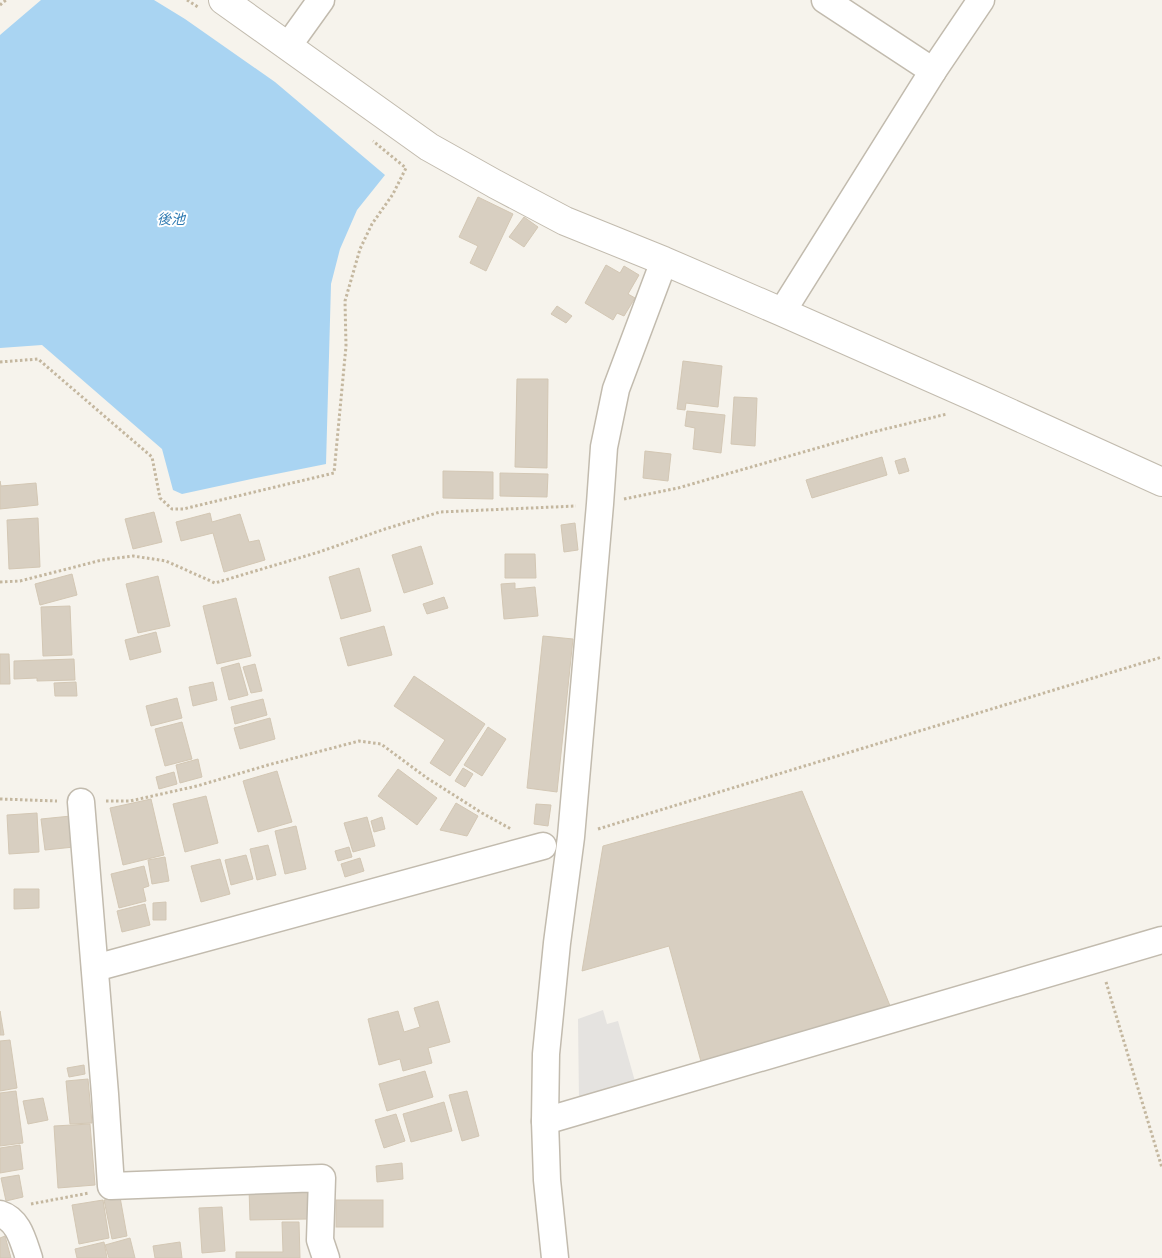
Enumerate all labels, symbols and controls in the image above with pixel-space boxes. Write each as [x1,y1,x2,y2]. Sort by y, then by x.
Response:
water label: 後池 [157,208,187,229]

